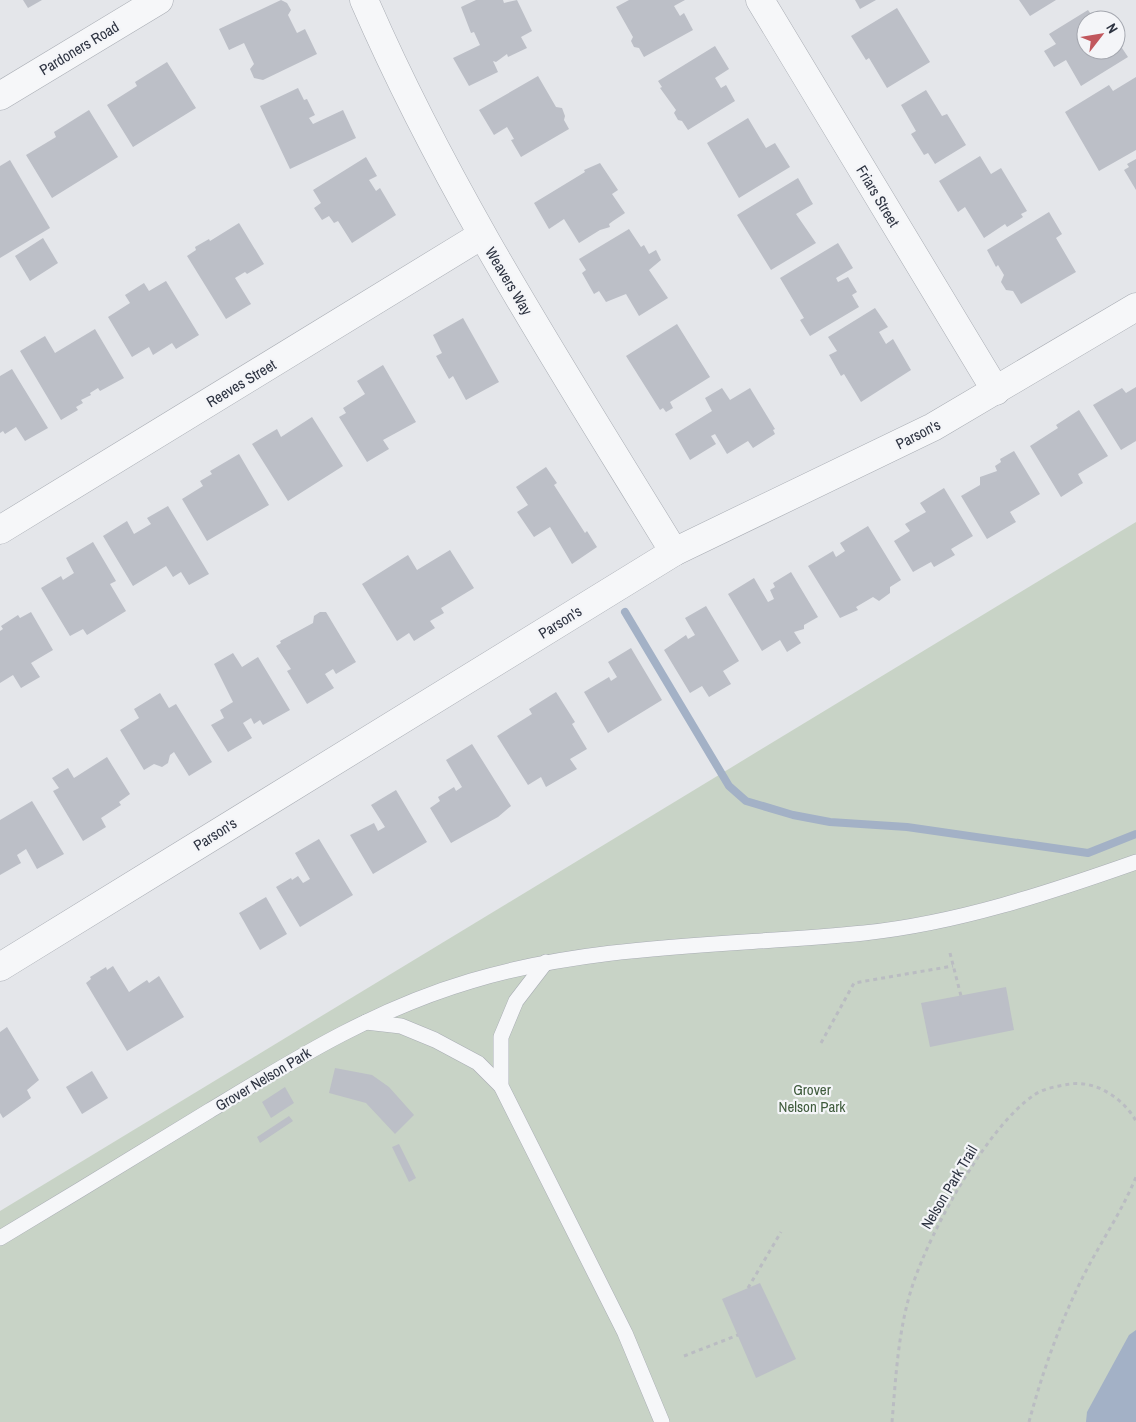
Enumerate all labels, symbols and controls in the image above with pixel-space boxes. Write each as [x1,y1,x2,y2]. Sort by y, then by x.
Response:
north arrow [1076,10,1126,60]
street label: Pardoners Road [35,16,123,80]
text: N [1102,20,1122,36]
street label: Friars Street [851,161,905,231]
street label: Weavers Way [480,243,538,320]
street label: Reeves Street [202,354,280,412]
street label: Parson's [892,414,944,454]
street label: Parson's [534,601,586,643]
street label: Parson's [189,813,241,855]
street label: Grover Nelson Park [211,1042,315,1116]
park label: Grover Nelson Park [779,1079,846,1117]
street label: Nelson Park Trail [916,1141,982,1233]

